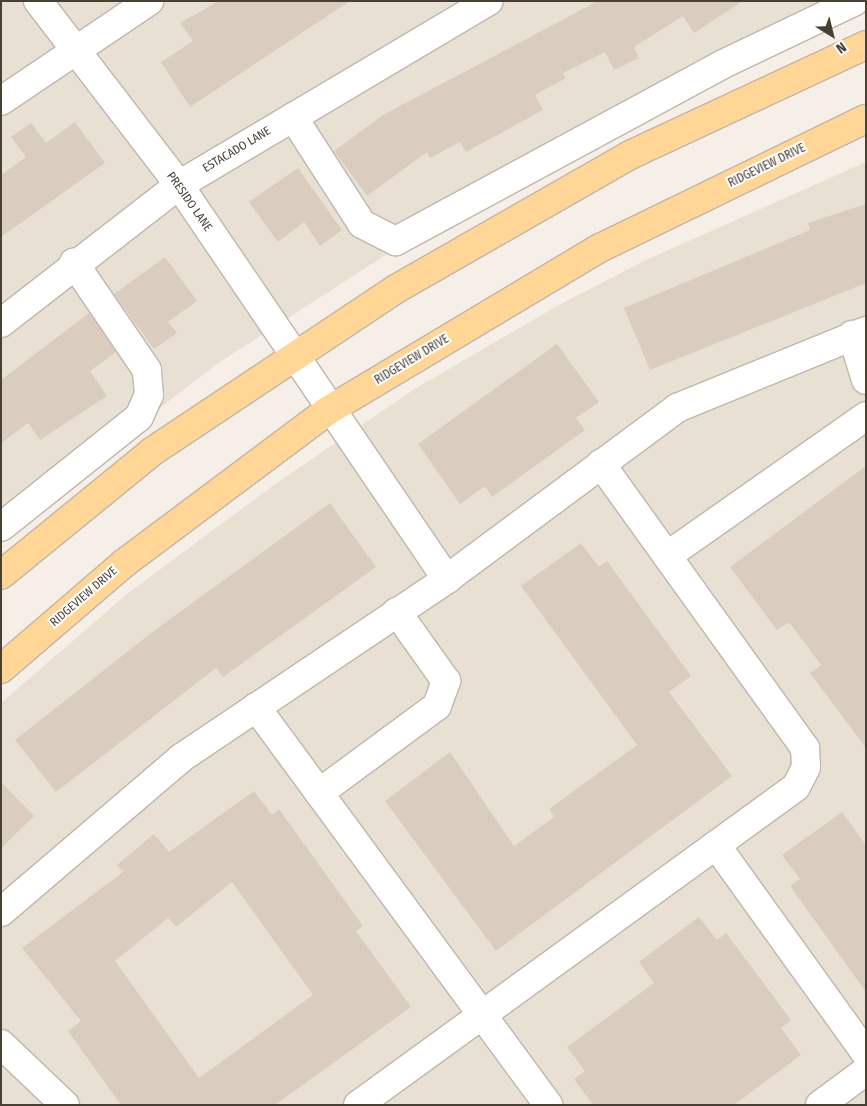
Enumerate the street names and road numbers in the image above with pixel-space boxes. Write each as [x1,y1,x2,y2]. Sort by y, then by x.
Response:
street label: ESTACADO LANE [200,124,274,176]
street label: RIDGEVIEW DRIVE [726,141,808,191]
street label: PRESIDO LANE [163,169,215,235]
street label: RIDGEVIEW DRIVE [372,332,452,388]
street label: RIDGEVIEW DRIVE [47,564,121,630]

